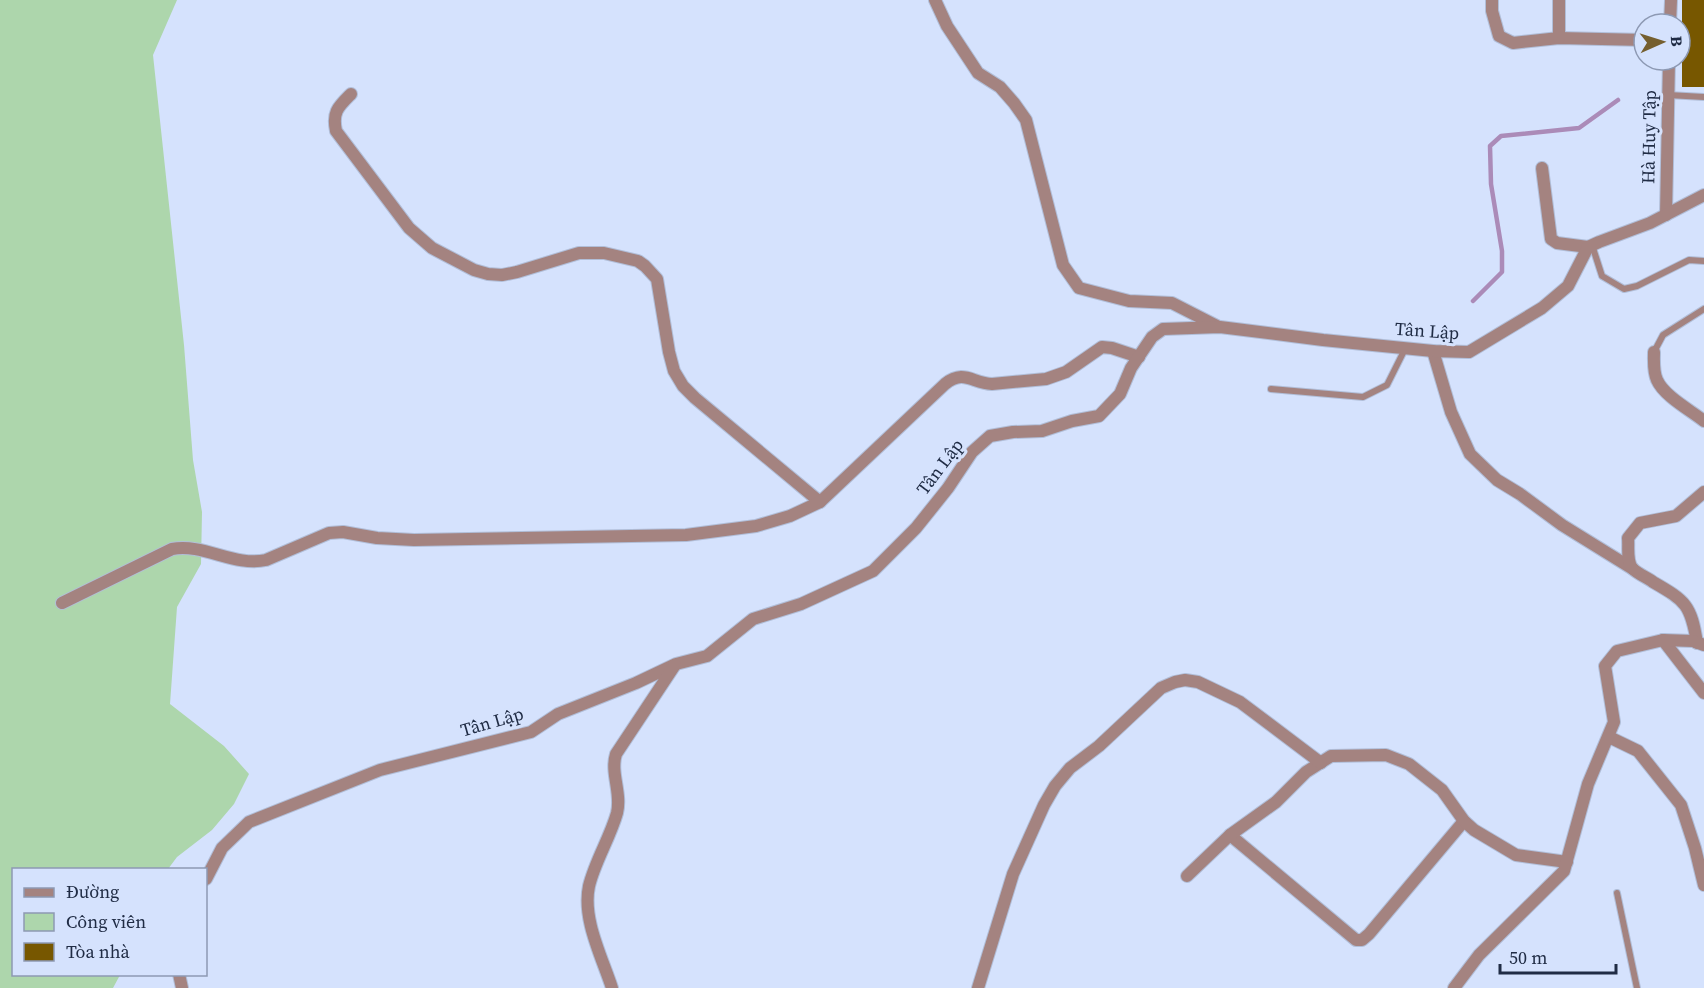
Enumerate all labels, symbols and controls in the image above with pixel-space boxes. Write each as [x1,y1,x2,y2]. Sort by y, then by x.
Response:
north arrow [1632,12,1692,72]
text: B [1666,35,1688,48]
street label: Hà Huy Tập [1635,90,1662,184]
street label: Tân Lập [1394,316,1460,345]
street label: Tân Lập [910,433,969,500]
street label: Tân Lập [457,701,526,742]
legend [12,868,207,976]
text: Đường [66,879,119,904]
text: Công viên [66,909,146,934]
scale bar [1500,937,1616,975]
text: Tòa nhà [66,939,131,964]
text: 50 m [1509,945,1547,970]

